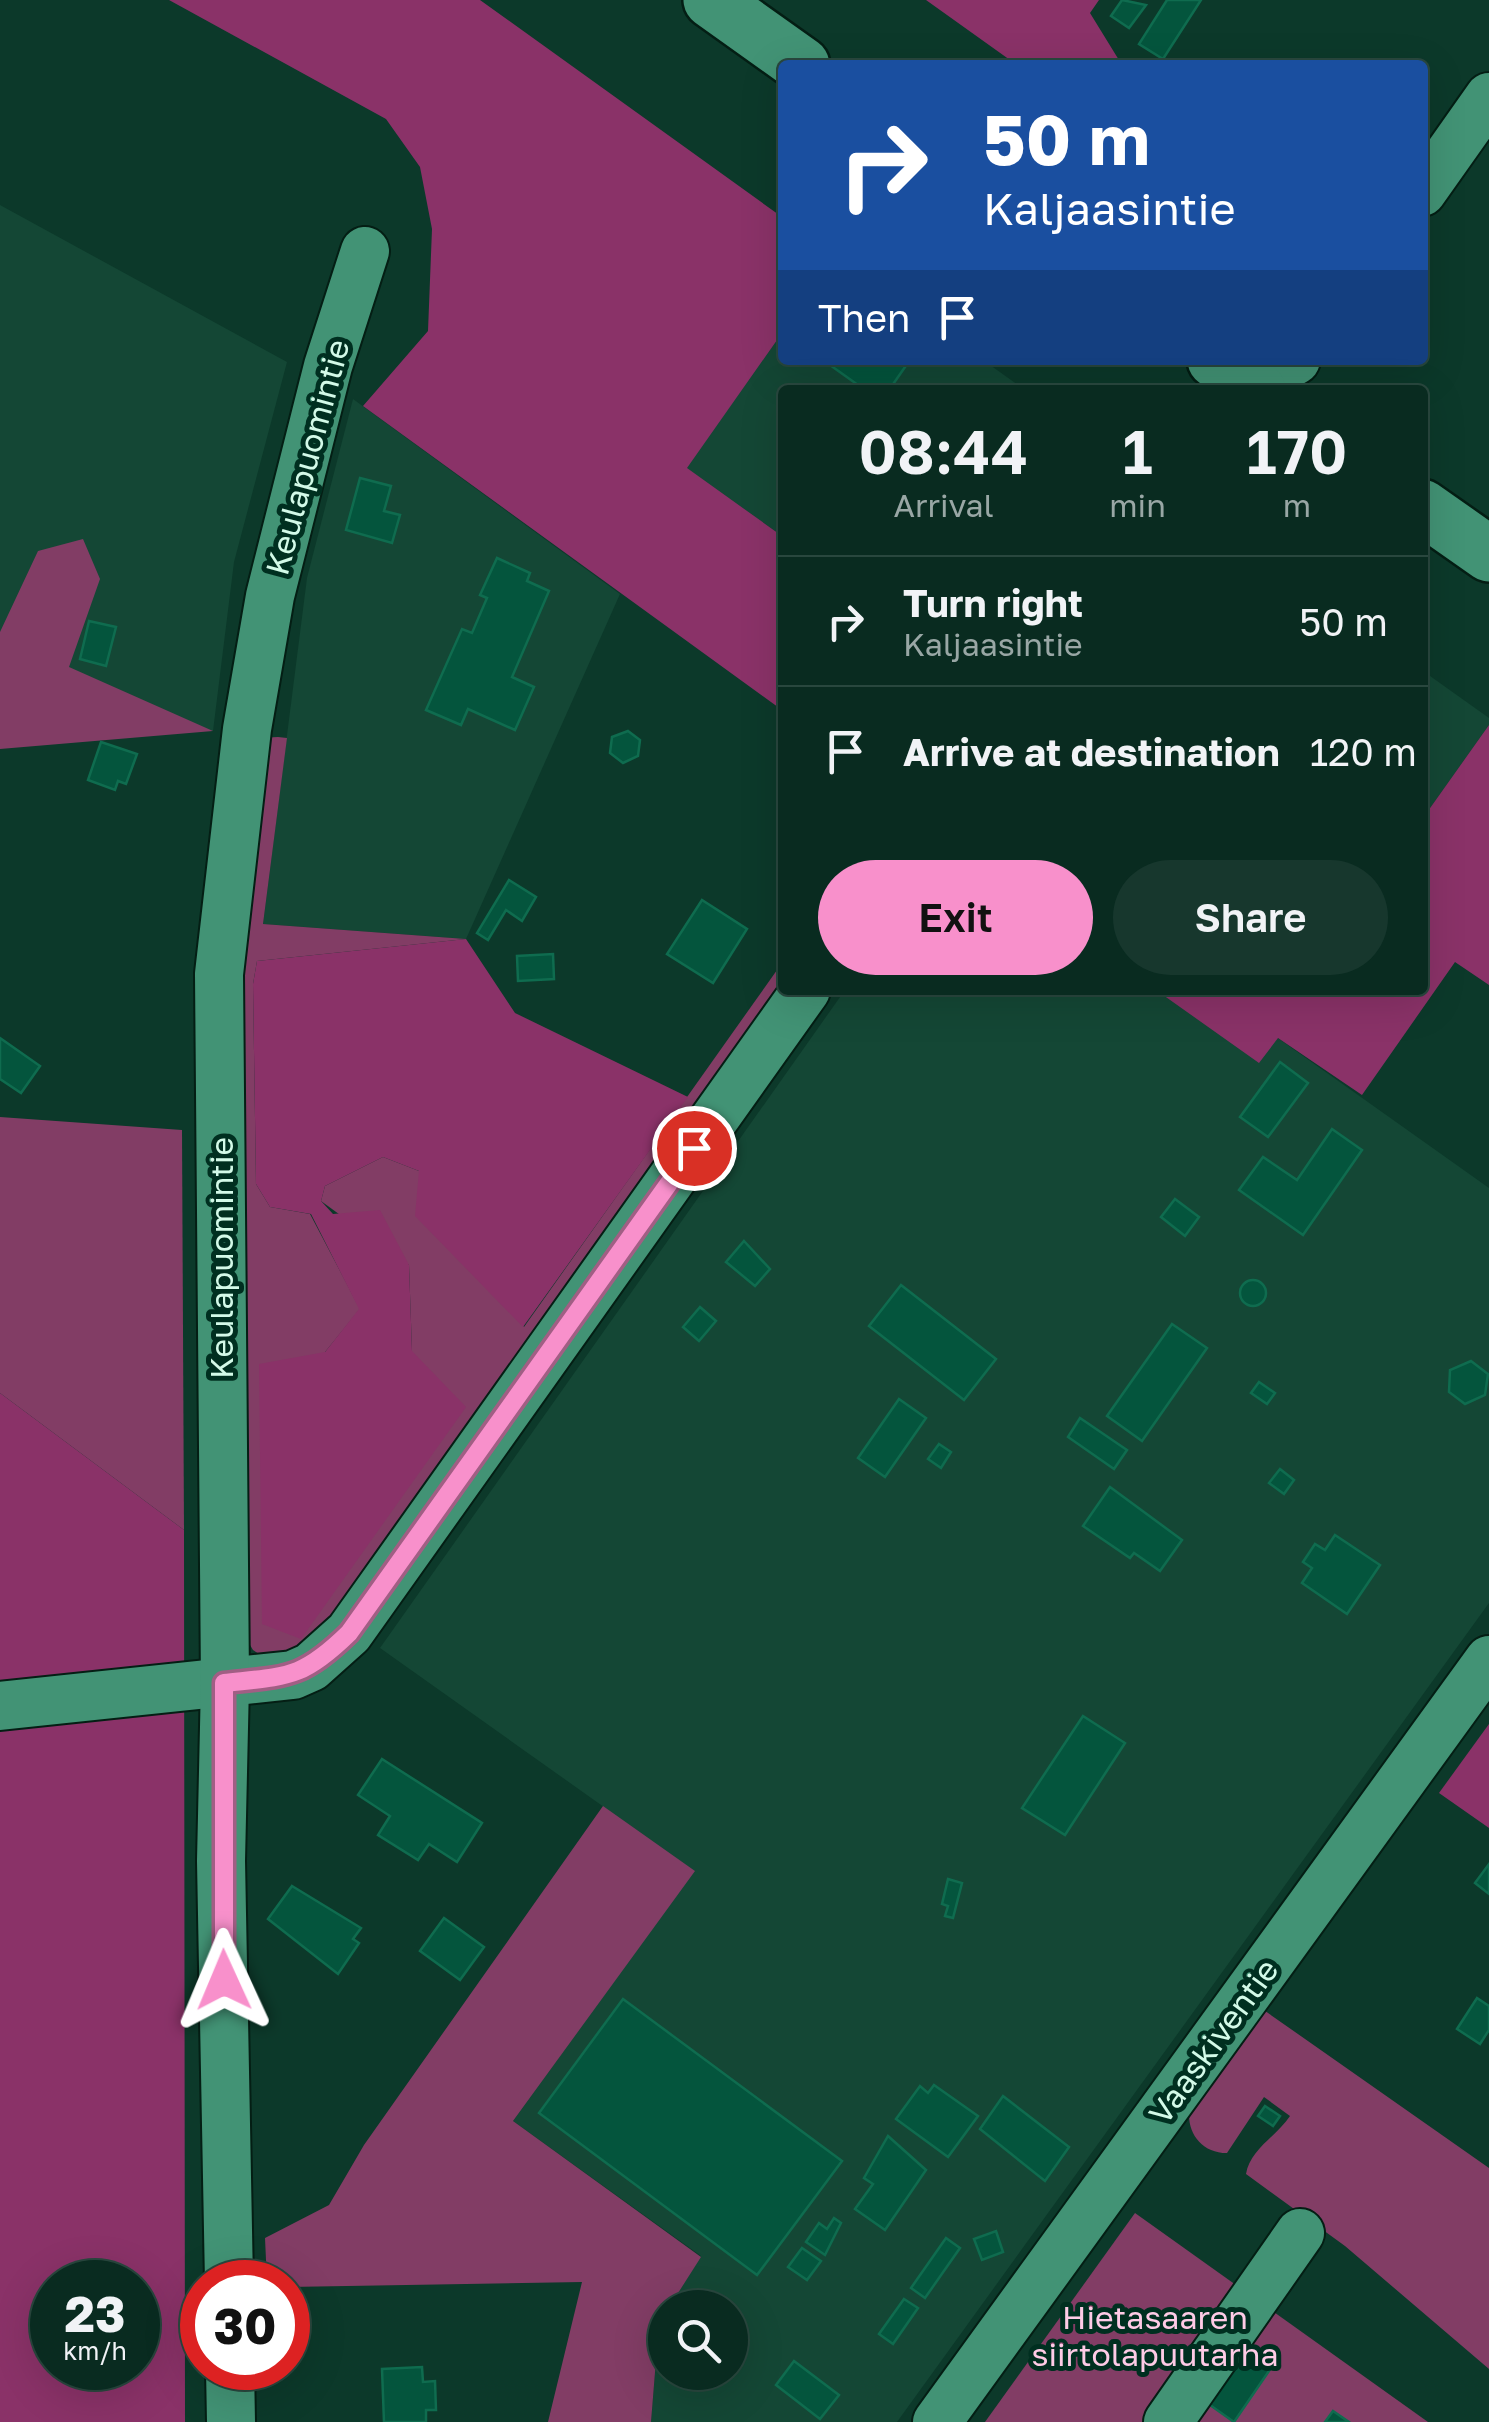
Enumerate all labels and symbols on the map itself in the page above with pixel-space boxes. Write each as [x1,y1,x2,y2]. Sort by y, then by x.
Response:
street label: Keulapuomintie [257,335,357,579]
pin [652,1106,737,1191]
street label: Keulapuomintie [202,1137,240,1379]
position arrow [172,1928,276,2032]
street label: Vaaskiventie [1140,1951,1286,2131]
speed limit sign: 30 [180,2260,310,2390]
park label: Hietasaaren siirtolapuutarha [1031,2298,1279,2373]

